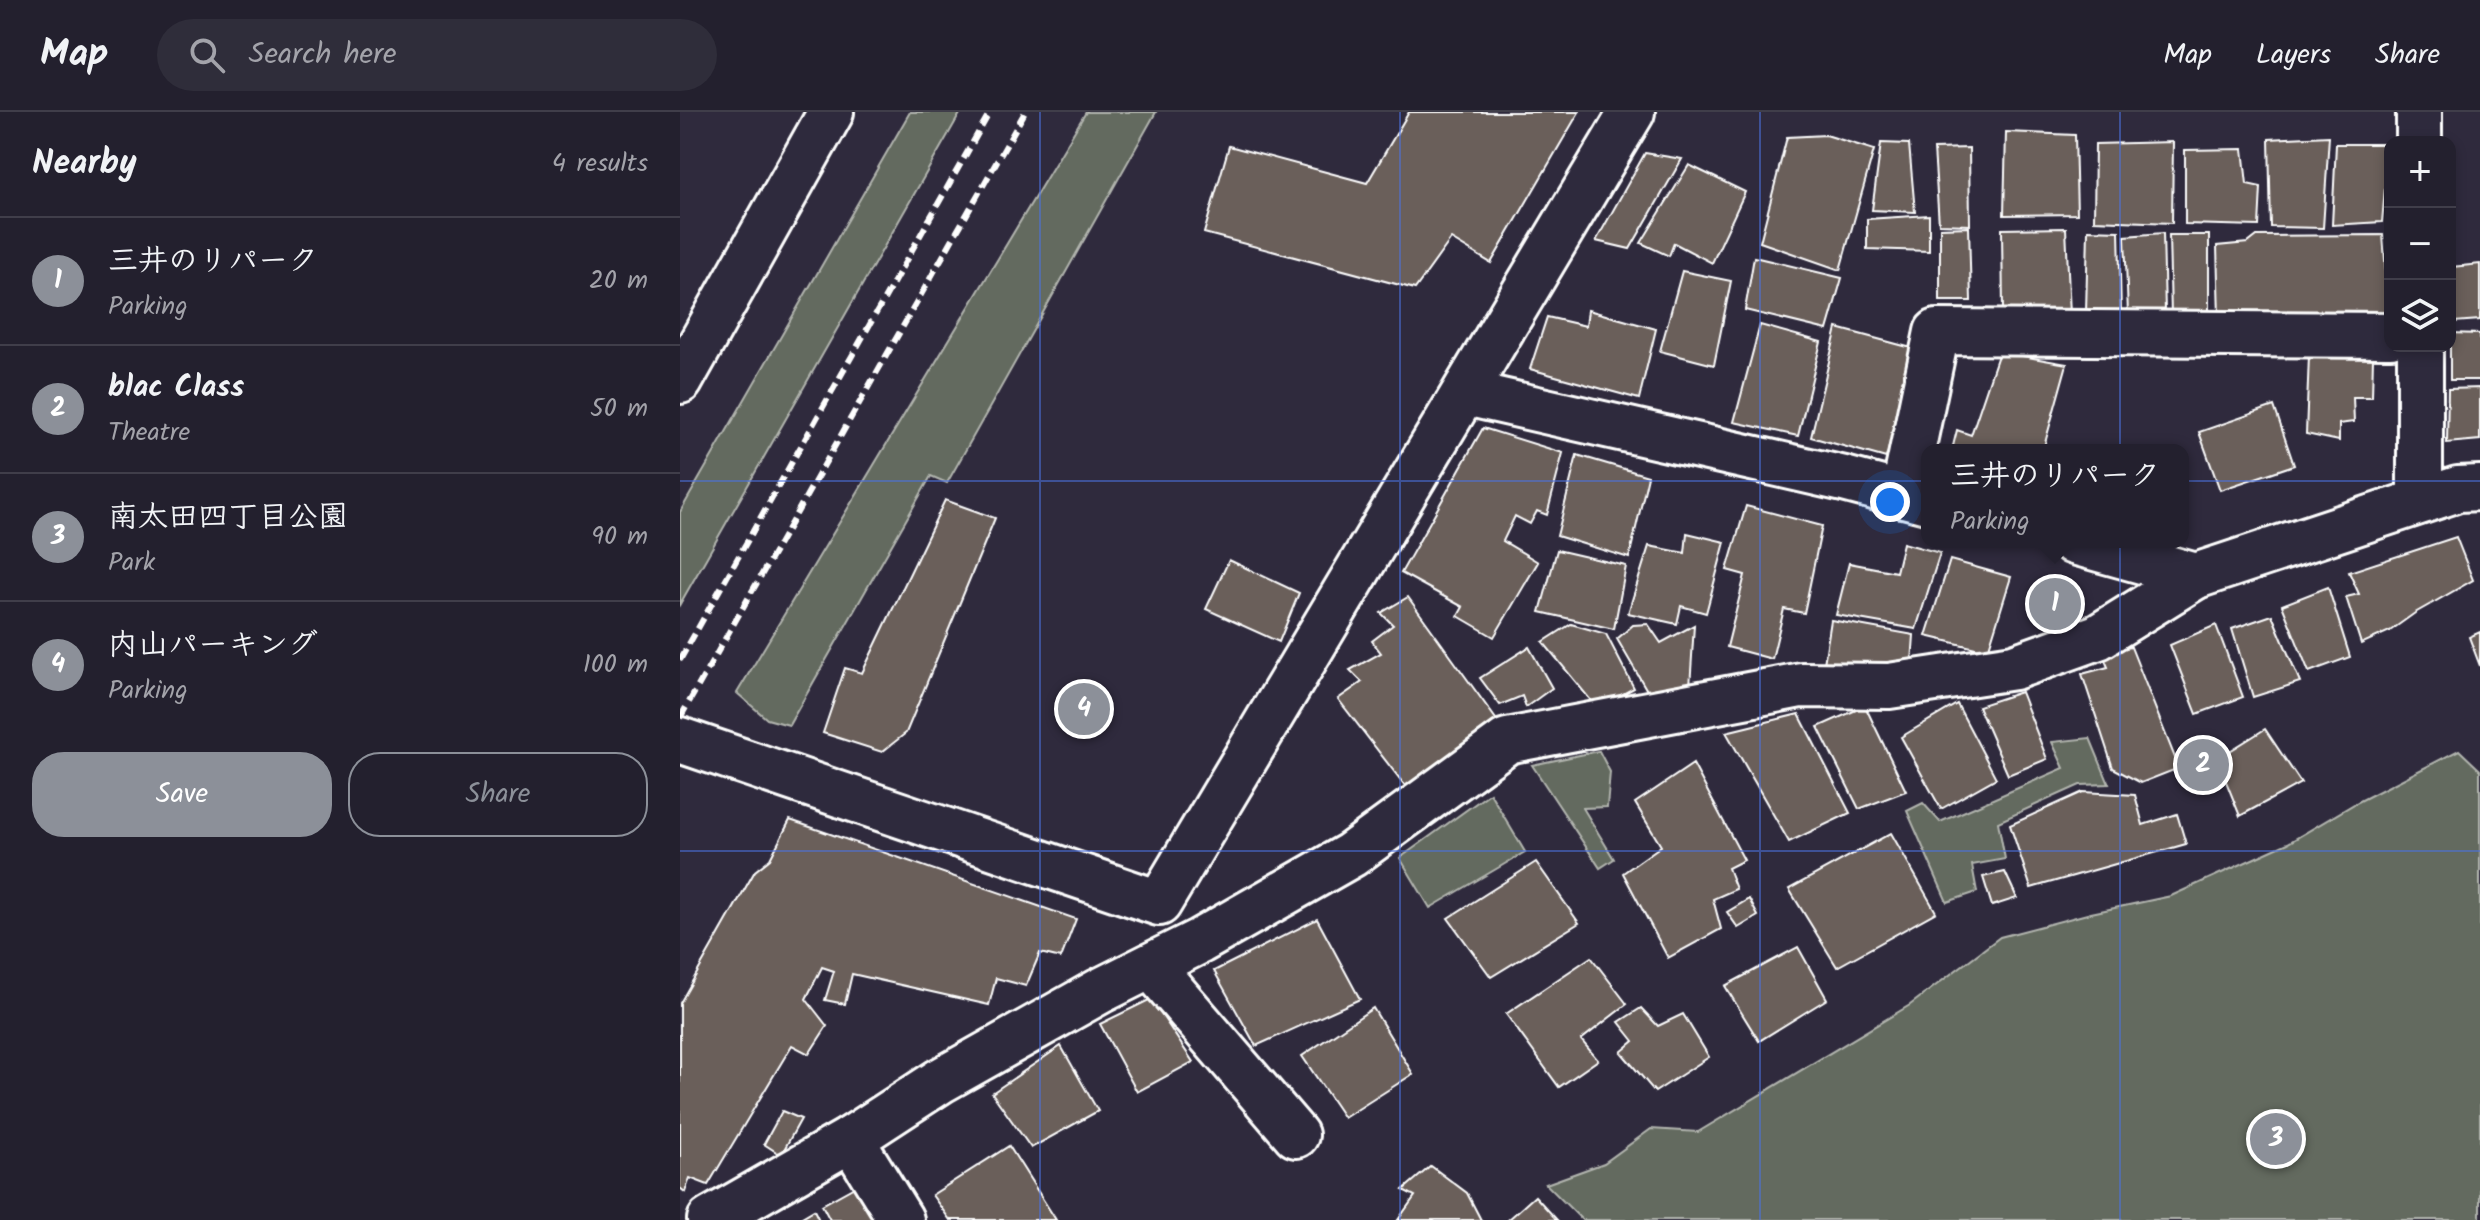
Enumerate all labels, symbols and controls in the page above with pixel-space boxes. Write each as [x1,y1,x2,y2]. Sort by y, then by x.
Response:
search box [157,19,717,91]
text: Map [40,25,109,85]
text: Search here [249,31,396,79]
icon: search [185,33,229,77]
text: Map [2163,33,2212,78]
text: Layers [2256,33,2331,78]
text: Share [2375,33,2440,78]
map controls [2384,136,2456,352]
button: + [2384,136,2456,208]
text: Nearby [32,137,137,191]
text: 4 results [552,143,648,185]
button: − [2384,208,2456,280]
text: 三井のリパーク [108,238,318,286]
text: 1 [54,260,62,302]
text: 20 m [589,260,648,302]
button: layers [2384,280,2456,352]
text: Parking [108,286,188,328]
text: blac Class [108,364,244,412]
text: 2 [50,388,66,430]
text: 50 m [590,388,648,430]
text: Theatre [108,412,190,454]
popup [1921,444,2189,548]
text: 三井のリパーク [1950,453,2160,501]
your location [1870,482,1910,522]
text: 南太田四丁目公園 [108,494,348,542]
text: Parking [1950,501,2030,543]
text: 3 [51,516,65,558]
text: 90 m [591,516,648,558]
text: Park [108,542,155,584]
pin: 1 [2029,574,2081,634]
text: 内山パーキング [108,622,318,670]
text: 4 [51,644,65,686]
text: 100 m [583,644,648,686]
text: Parking [108,670,188,712]
pin: 4 [1058,679,1110,739]
pin: 2 [2177,735,2229,795]
button: Save [32,752,332,837]
button: Share [348,752,648,837]
pin: 3 [2250,1109,2302,1169]

